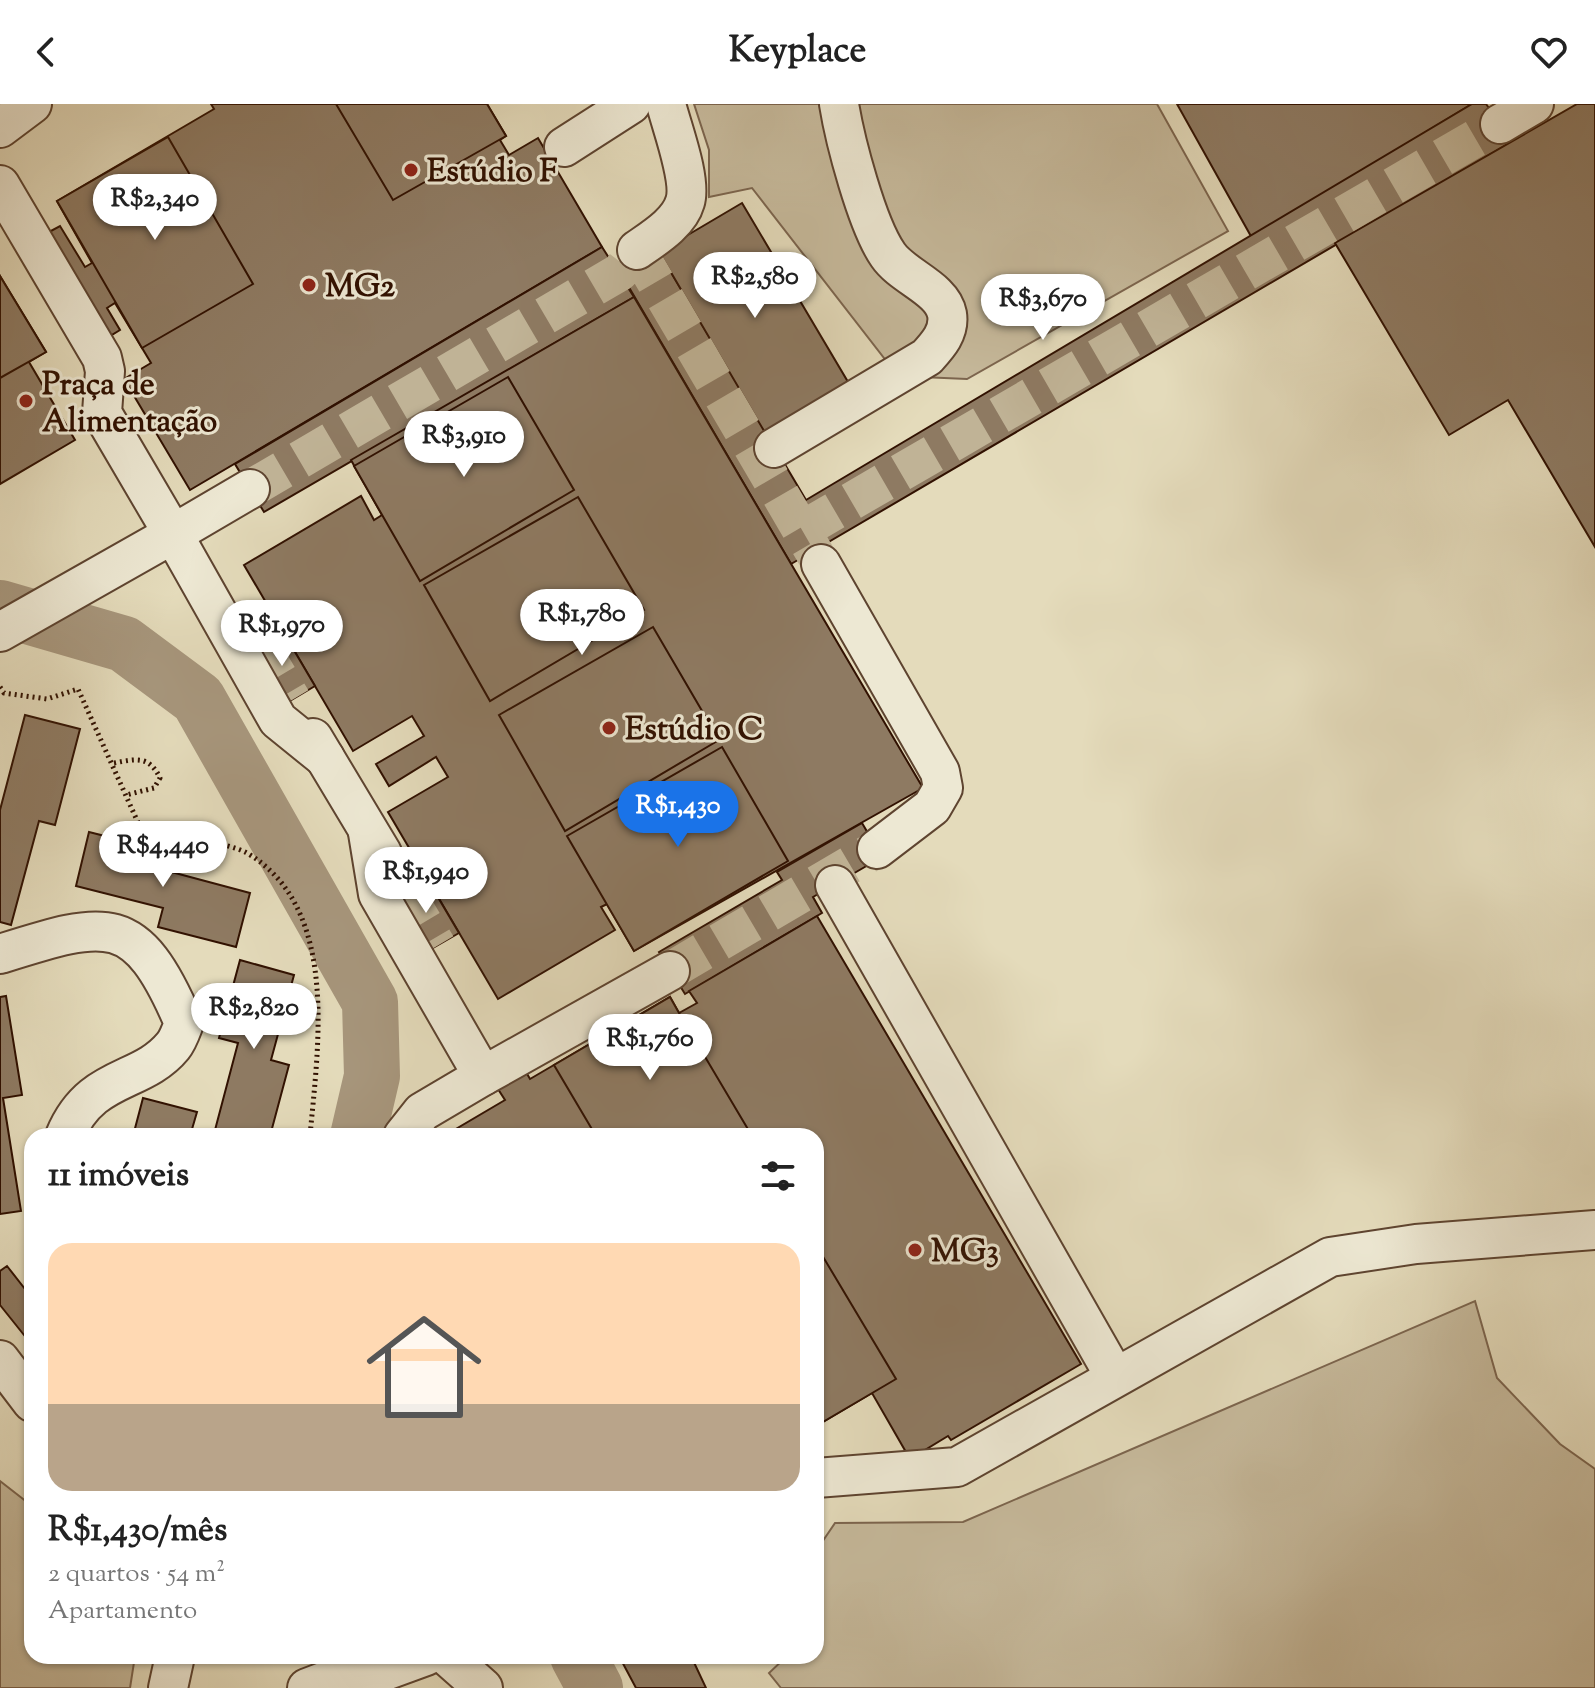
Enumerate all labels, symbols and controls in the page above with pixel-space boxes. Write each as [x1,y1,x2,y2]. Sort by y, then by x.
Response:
text: Keyplace [729,26,866,78]
icon: back [24,30,68,74]
icon: heart [1527,30,1571,74]
place label: Estúdio F [427,150,558,196]
marker: Estúdio F [402,161,420,179]
pin: R$2,340 [81,174,229,242]
text: R$2,340 [111,181,199,218]
pin: R$2,580 [681,252,829,320]
text: R$2,580 [711,259,799,296]
place label: MG2 [325,265,395,311]
pin: R$3,670 [969,274,1117,342]
marker: MG2 [300,276,318,294]
text: R$3,670 [999,281,1087,318]
place label: Praça de Alimentação [42,363,217,446]
marker: Praça de Alimentação [17,392,35,410]
pin: R$3,910 [390,411,538,479]
text: R$3,910 [422,418,506,455]
pin: R$1,780 [508,589,656,657]
text: R$1,780 [538,596,626,633]
pin: R$1,970 [208,600,356,668]
text: R$1,970 [239,607,325,644]
place label: Estúdio C [625,708,763,754]
marker: Estúdio C [600,719,618,737]
pin: R$1,430 [604,781,752,849]
text: R$1,430 [636,788,721,825]
pin: R$4,440 [89,821,237,889]
text: R$4,440 [117,828,209,865]
pin: R$1,940 [352,847,500,915]
text: R$1,940 [383,854,469,891]
pin: R$2,820 [180,983,328,1051]
text: R$2,820 [209,990,299,1027]
pin: R$1,760 [576,1014,724,1082]
text: R$1,760 [606,1021,694,1058]
text: 11 imóveis [48,1152,189,1201]
icon: filters [756,1154,800,1198]
place label: MG3 [931,1230,999,1276]
marker: MG3 [906,1241,924,1259]
icon: home [352,1295,496,1439]
text: R$1,430/mês [48,1507,227,1556]
text: 2 quartos · 54 m² [48,1556,225,1593]
text: Apartamento [48,1593,197,1630]

